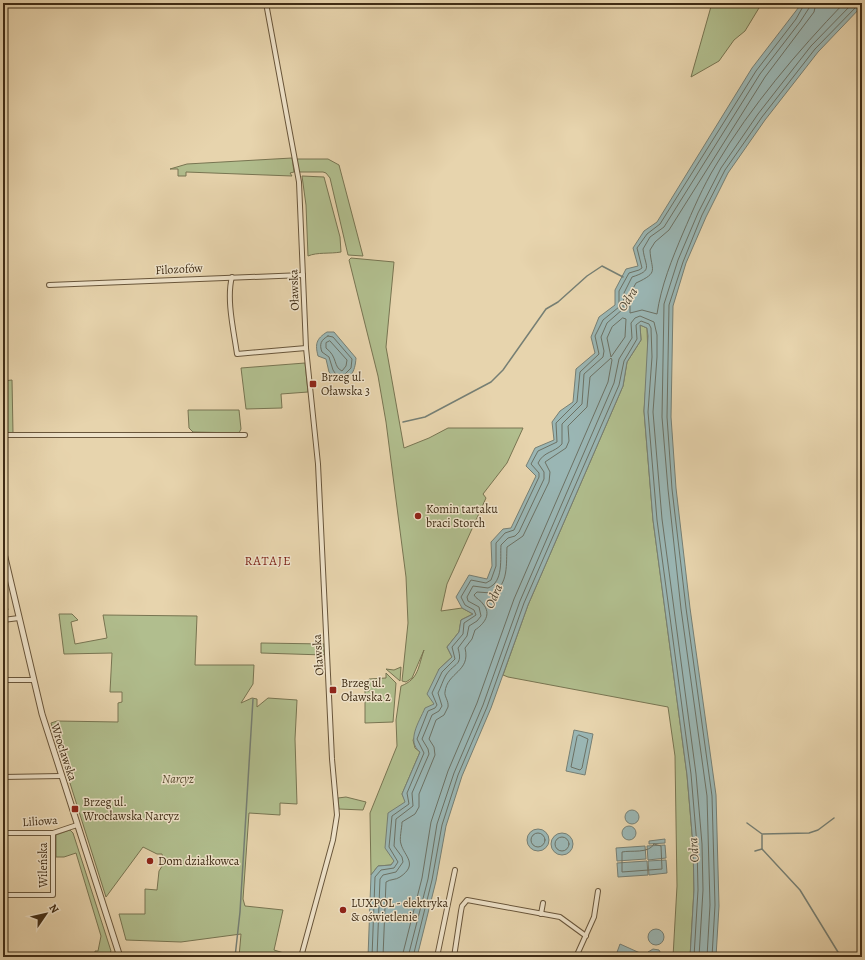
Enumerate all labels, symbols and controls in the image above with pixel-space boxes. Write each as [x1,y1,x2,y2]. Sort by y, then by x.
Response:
street label: Filozofów [155,260,204,278]
street label: Oławska [285,269,303,311]
water label: Odra [614,284,641,314]
place label: Brzeg ul. Oławska 3 [321,369,370,399]
marker: Brzeg ul. Oławska 3 [308,379,318,389]
place label: Komin tartaku braci Storch [426,501,498,531]
marker: Komin tartaku braci Storch [413,511,423,521]
district label: RATAJE [244,552,292,569]
water label: Odra [481,581,506,611]
street label: Oławska [309,633,327,676]
place label: Brzeg ul. Oławska 2 [341,675,391,705]
marker: Brzeg ul. Oławska 2 [328,685,338,695]
street label: Wrocławska [47,720,81,783]
park label: Narcyz [162,771,194,787]
place label: Brzeg ul. Wrocławska Narcyz [82,794,179,824]
marker: Brzeg ul. Wrocławska Narcyz [70,804,80,814]
street label: Liliowa [22,812,59,830]
water label: Odra [684,837,703,863]
street label: Wileńska [35,842,51,889]
place label: Dom działkowca [158,853,240,869]
marker: Dom działkowca [145,856,155,866]
north arrow [26,894,66,934]
place label: LUXPOL - elektryka & oświetlenie [351,895,448,925]
text: N [45,901,62,916]
marker: LUXPOL - elektryka & oświetlenie [338,905,348,915]

